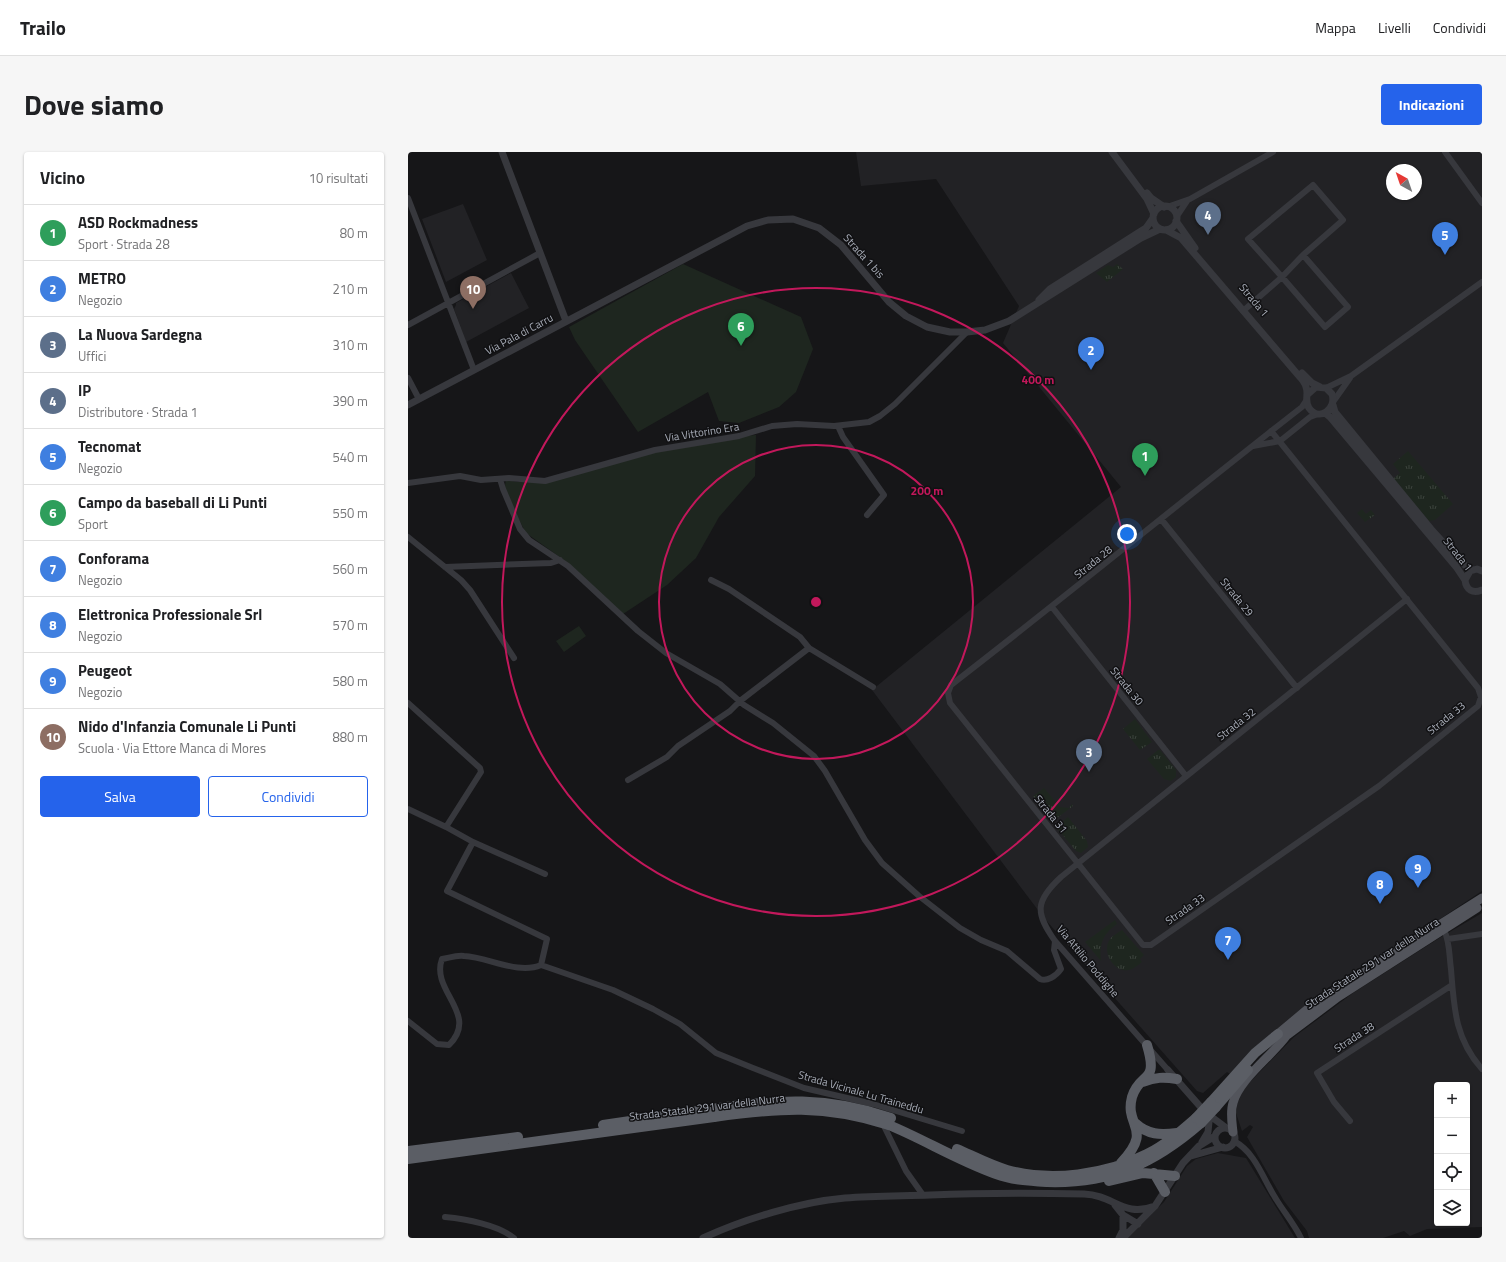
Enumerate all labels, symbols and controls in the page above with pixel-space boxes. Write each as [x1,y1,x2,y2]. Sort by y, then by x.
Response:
text: Trailo [20,13,66,42]
text: Mappa [1315,17,1356,38]
text: Livelli [1378,17,1411,38]
text: Condividi [1433,17,1486,38]
text: Dove siamo [24,83,164,126]
button: Indicazioni [1381,84,1482,125]
north arrow [1386,164,1422,200]
text: Vicino [40,165,85,191]
text: 10 risultati [309,168,368,188]
pin: 4 [1195,202,1221,235]
text: ASD Rockmadness [78,211,198,234]
pin: 5 [1432,222,1458,255]
text: 1 [49,223,57,243]
text: 80 m [340,223,368,243]
street label: Strada 1 bis [840,230,888,282]
text: Sport · Strada 28 [78,234,170,254]
text: METRO [78,267,126,290]
pin: 10 [460,276,486,309]
text: 2 [49,279,57,299]
text: 210 m [332,279,368,299]
street label: Strada 1 [1235,280,1273,320]
text: Negozio [78,290,122,310]
street label: Via Pala di Carru [482,309,556,359]
pin: 6 [728,313,754,346]
text: La Nuova Sardegna [78,323,202,346]
text: 3 [49,335,57,355]
text: 310 m [332,335,368,355]
pin: 2 [1078,337,1104,370]
text: Uffici [78,346,106,366]
text: 400 m [1022,370,1054,389]
text: IP [78,379,91,402]
text: 4 [49,391,57,411]
text: 390 m [332,391,368,411]
text: Distributore · Strada 1 [78,402,198,422]
street label: Via Vittorino Era [664,418,741,446]
text: Tecnomat [78,435,141,458]
pin: 1 [1132,443,1158,476]
text: 5 [49,447,57,467]
text: 540 m [332,447,368,467]
text: Negozio [78,458,122,478]
text: 200 m [911,481,943,500]
text: Campo da baseball di Li Punti [78,491,267,514]
text: 6 [49,503,57,523]
text: 550 m [332,503,368,523]
text: Sport [78,514,108,534]
your location [1117,524,1137,544]
street label: Strada 1 [1440,534,1476,574]
street label: Strada 28 [1070,542,1116,582]
text: Conforama [78,547,149,570]
text: 7 [49,559,57,579]
text: 560 m [332,559,368,579]
text: Negozio [78,570,122,590]
street label: Strada 29 [1217,574,1257,620]
centre of rings [809,595,823,609]
text: Elettronica Professionale Srl [78,603,262,626]
text: 8 [49,615,57,635]
text: 570 m [332,615,368,635]
text: Negozio [78,626,122,646]
text: Peugeot [78,659,132,682]
street label: Strada 30 [1107,663,1147,709]
text: 9 [49,671,57,691]
text: 580 m [332,671,368,691]
text: Negozio [78,682,122,702]
street label: Strada 33 [1423,698,1469,738]
street label: Strada 32 [1213,704,1259,744]
text: Nido d'Infanzia Comunale Li Punti [78,715,296,738]
text: 10 [46,727,60,747]
text: 880 m [332,727,368,747]
text: Scuola · Via Ettore Manca di Mores [78,738,266,758]
pin: 3 [1076,739,1102,772]
button: Salva [40,776,200,817]
button: Condividi [208,776,368,817]
street label: Strada 31 [1031,791,1071,837]
pin: 9 [1405,855,1431,888]
pin: 8 [1367,871,1393,904]
street label: Strada 33 [1162,890,1208,928]
street label: Strada Statale 291 var della Nurra [1302,913,1442,1012]
street label: Via Attilio Poddighe [1053,921,1123,1001]
pin: 7 [1215,927,1241,960]
street label: Strada 38 [1331,1018,1377,1056]
street label: Strada Vicinale Lu Traineddu [796,1066,926,1118]
map controls [1434,1082,1470,1226]
button: + [1434,1082,1470,1118]
street label: Strada Statale 291 var della Nurra [628,1089,786,1124]
button: − [1434,1118,1470,1154]
button: locate [1434,1154,1470,1190]
button: layers [1434,1190,1470,1226]

